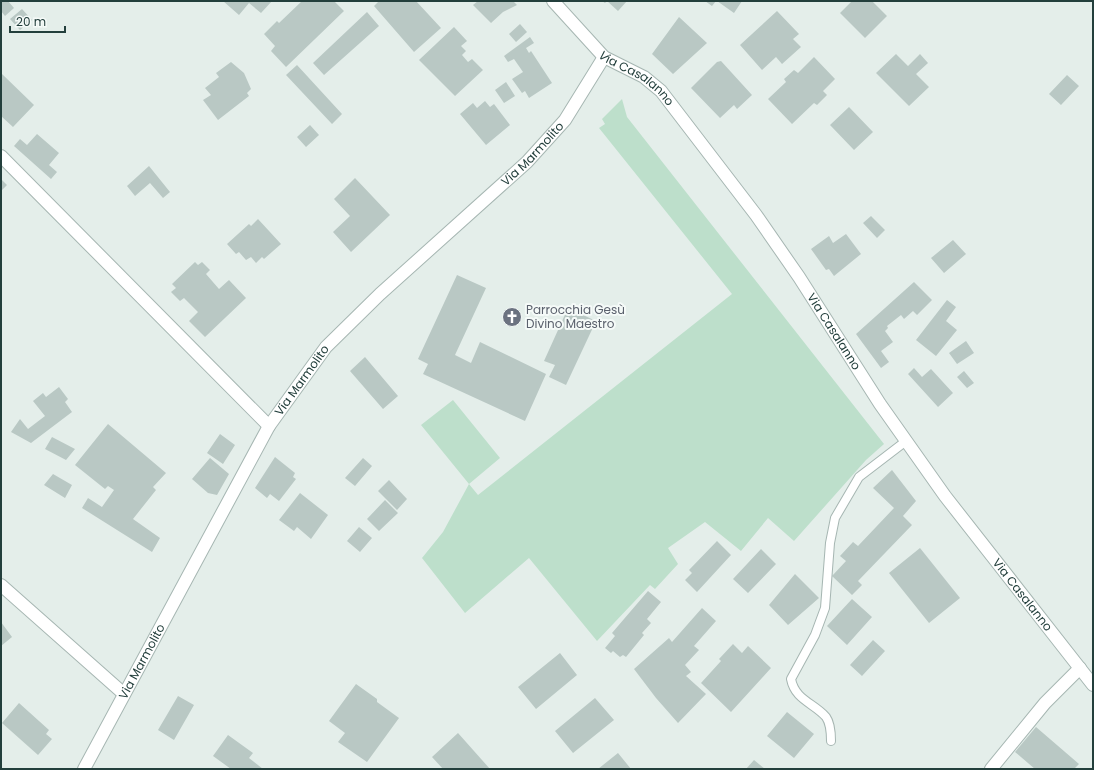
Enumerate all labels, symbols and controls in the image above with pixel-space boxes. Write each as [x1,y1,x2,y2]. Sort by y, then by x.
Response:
scale bar [10,8,65,34]
text: 20 m [16,13,46,30]
street label: Via Casalanno [595,47,678,109]
street label: Via Marmolito [497,118,568,189]
street label: Via Casalanno [803,290,865,373]
place label: Parrocchia Gesù Divino Maestro [526,301,625,332]
church icon: Parrocchia Gesù Divino Maestro [501,306,523,328]
street label: Via Marmolito [270,341,333,419]
street label: Via Casalanno [989,555,1057,635]
street label: Via Marmolito [114,620,169,702]

